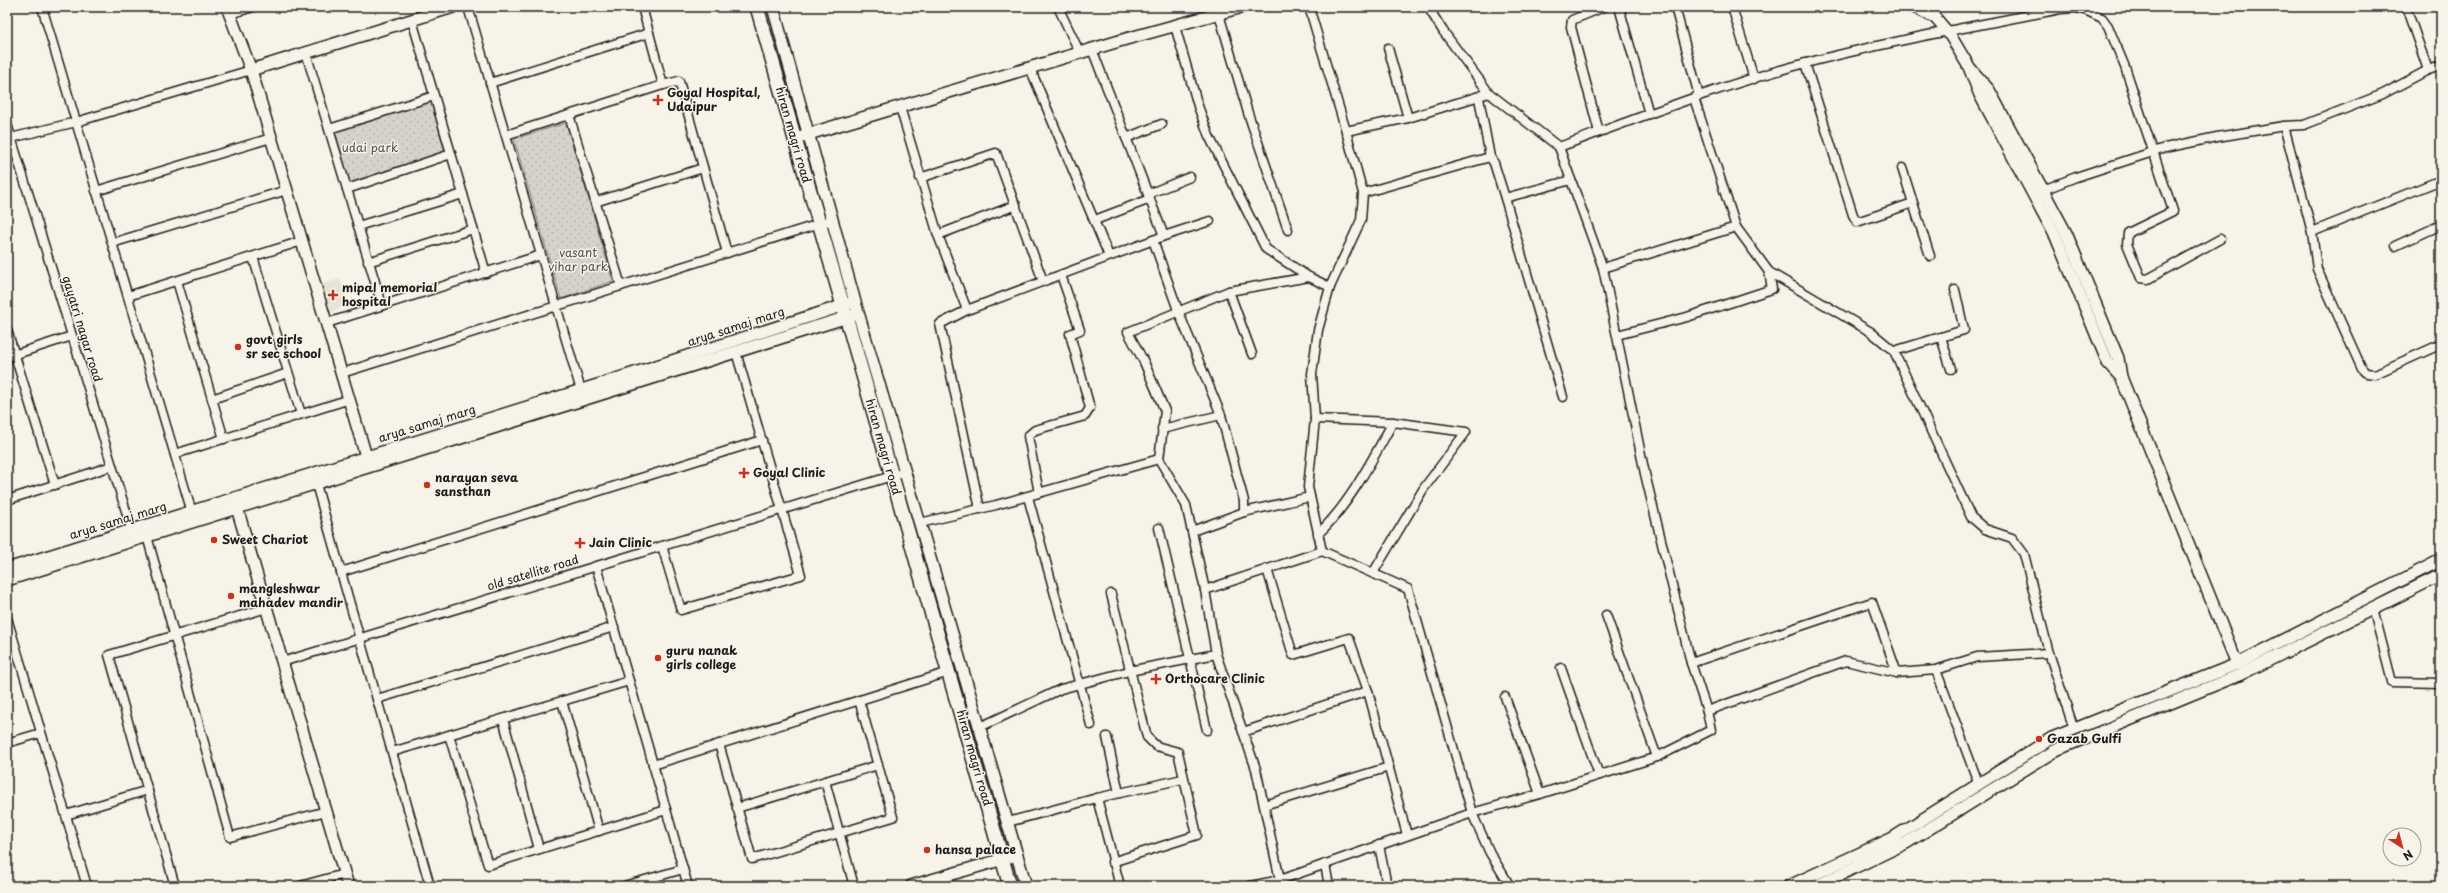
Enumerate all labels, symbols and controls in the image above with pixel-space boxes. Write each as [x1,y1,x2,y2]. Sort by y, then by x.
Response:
place label: Goyal Hospital, Udaipur [667,83,760,115]
street label: hiran magri road [772,84,816,185]
marker: Goyal Hospital, Udaipur [652,94,664,106]
park label: udai park [342,138,398,156]
park label: vasant vihar park [548,243,608,275]
street label: gayatri nagar road [58,273,108,384]
place label: mipal memorial hospital [342,278,438,310]
marker: mipal memorial hospital [327,289,339,301]
street label: arya samaj marg [685,302,787,350]
place label: govt girls sr sec school [246,330,321,362]
marker: govt girls sr sec school [233,342,243,352]
street label: hiran magri road [862,396,906,497]
street label: arya samaj marg [376,400,478,446]
place label: Goyal Clinic [753,463,826,481]
marker: Goyal Clinic [738,467,750,479]
place label: narayan seva sansthan [435,468,519,500]
marker: narayan seva sansthan [422,480,432,490]
street label: arya samaj marg [67,497,169,543]
place label: Sweet Chariot [222,530,308,548]
place label: Jain Clinic [589,533,652,551]
marker: Sweet Chariot [209,535,219,545]
marker: Jain Clinic [574,537,586,549]
street label: old satellite road [485,550,581,595]
place label: mangleshwar mahadev mandir [239,579,344,611]
marker: mangleshwar mahadev mandir [226,591,236,601]
place label: guru nanak girls college [666,641,737,673]
marker: guru nanak girls college [653,653,663,663]
place label: Orthocare Clinic [1165,669,1265,687]
marker: Orthocare Clinic [1150,673,1162,685]
street label: hiran magri road [953,707,997,808]
place label: Gazab Gulfi [2047,729,2122,747]
marker: Gazab Gulfi [2034,734,2044,744]
north arrow [2382,827,2422,867]
place label: hansa palace [935,840,1017,858]
marker: hansa palace [922,845,932,855]
text: N [2399,846,2417,865]

